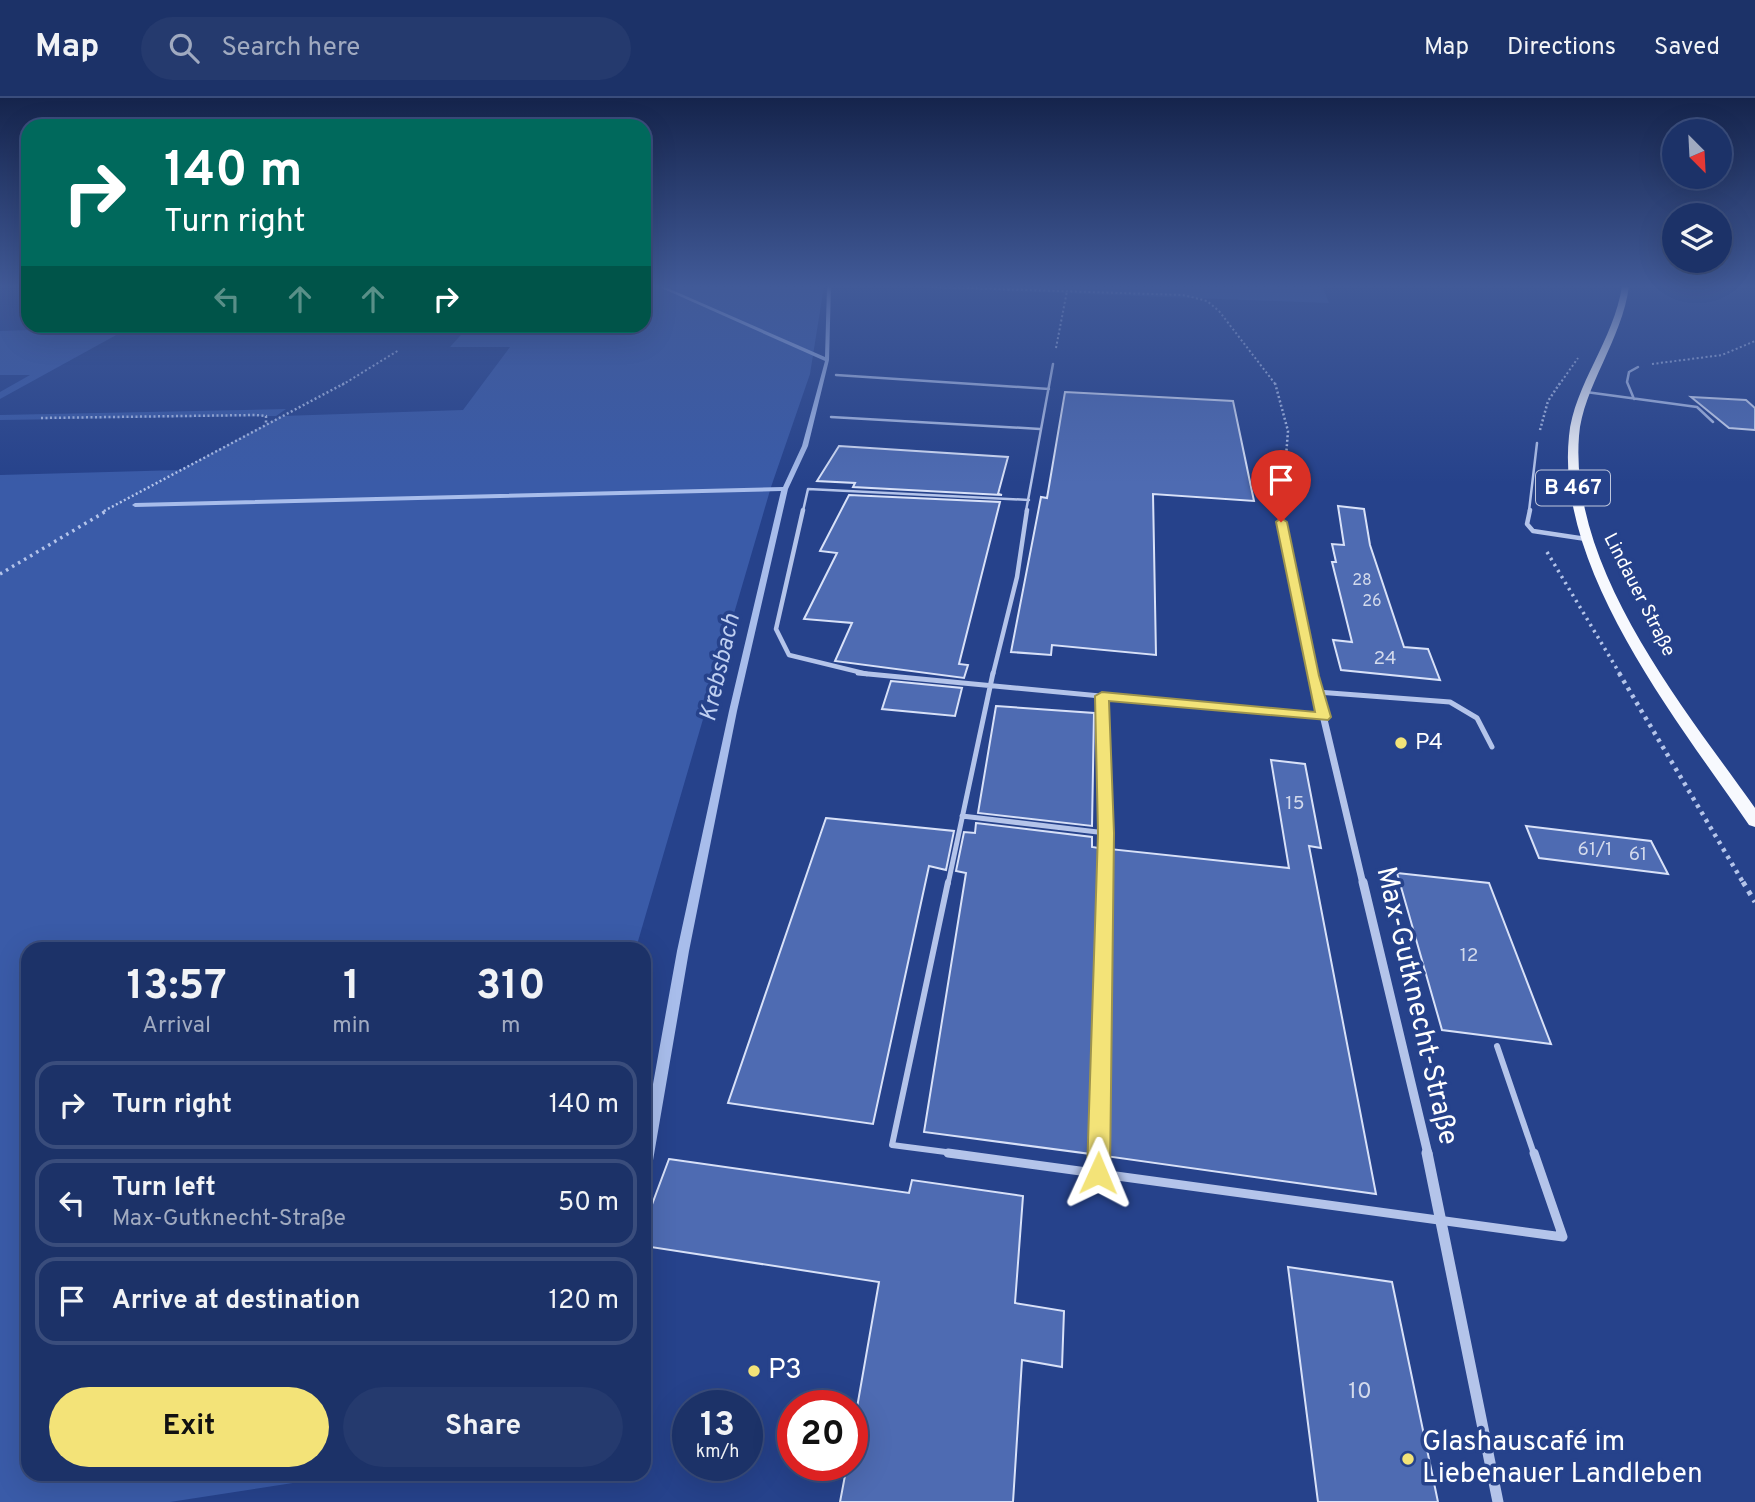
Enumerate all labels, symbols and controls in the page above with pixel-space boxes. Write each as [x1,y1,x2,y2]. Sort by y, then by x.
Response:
search box [141,17,631,80]
text: Map [35,27,99,69]
icon: search [165,29,203,67]
text: Search here [221,32,360,65]
text: Map [1424,33,1469,63]
text: Directions [1507,33,1616,63]
text: Saved [1654,33,1720,63]
north arrow [1662,119,1732,189]
map controls [1662,119,1732,273]
text: 140 m [164,142,303,204]
icon: right [49,147,140,238]
text: Turn right [164,203,306,243]
button: layers [1662,203,1732,273]
icon: left [208,280,246,318]
icon: ahead [281,280,319,318]
icon: ahead [354,280,392,318]
icon: right [427,280,465,318]
pin [1251,450,1311,522]
icon: arrive [1262,461,1300,499]
road number: B 467 [1536,470,1610,506]
street label: Lindauer Straße [1598,529,1680,661]
house number: 28 [1352,571,1372,591]
house number: 26 [1362,592,1382,612]
water label: Krebsbach [694,611,748,725]
house number: 24 [1373,647,1397,671]
place label: P4 [1415,729,1443,758]
marker: P4 [1393,735,1409,751]
house number: 15 [1286,792,1304,816]
house number: 61/1 [1578,838,1612,862]
house number: 61 [1629,843,1647,867]
street label: Max-Gutknecht-Straße [1366,863,1466,1149]
house number: 12 [1460,944,1478,968]
text: 13:57 [126,961,227,1014]
text: 1 [343,961,360,1014]
text: 310 [476,961,546,1014]
text: Arrival [142,1012,211,1041]
text: min [332,1012,371,1041]
text: m [501,1012,521,1041]
icon: right [53,1086,91,1124]
text: Turn right [112,1089,232,1122]
text: 140 m [549,1089,619,1122]
position arrow [1061,1136,1135,1210]
text: Turn left [112,1172,216,1205]
icon: left [53,1184,91,1222]
text: 50 m [558,1187,619,1220]
text: Max-Gutknecht-Straße [112,1205,346,1234]
icon: arrive [53,1282,91,1320]
text: Arrive at destination [112,1285,360,1318]
text: 120 m [549,1285,619,1318]
place label: P3 [768,1353,802,1389]
marker: P3 [746,1363,762,1379]
house number: 10 [1348,1378,1372,1407]
button: Exit [49,1387,329,1467]
button: Share [343,1387,623,1467]
speed limit sign: 20 [777,1390,868,1481]
text: 13 [700,1404,735,1448]
place label: Glashauscafé im Liebenauer Landleben [1422,1425,1703,1493]
text: km/h [696,1441,739,1464]
marker: Glashauscafé im Liebenauer Landleben [1400,1451,1416,1467]

